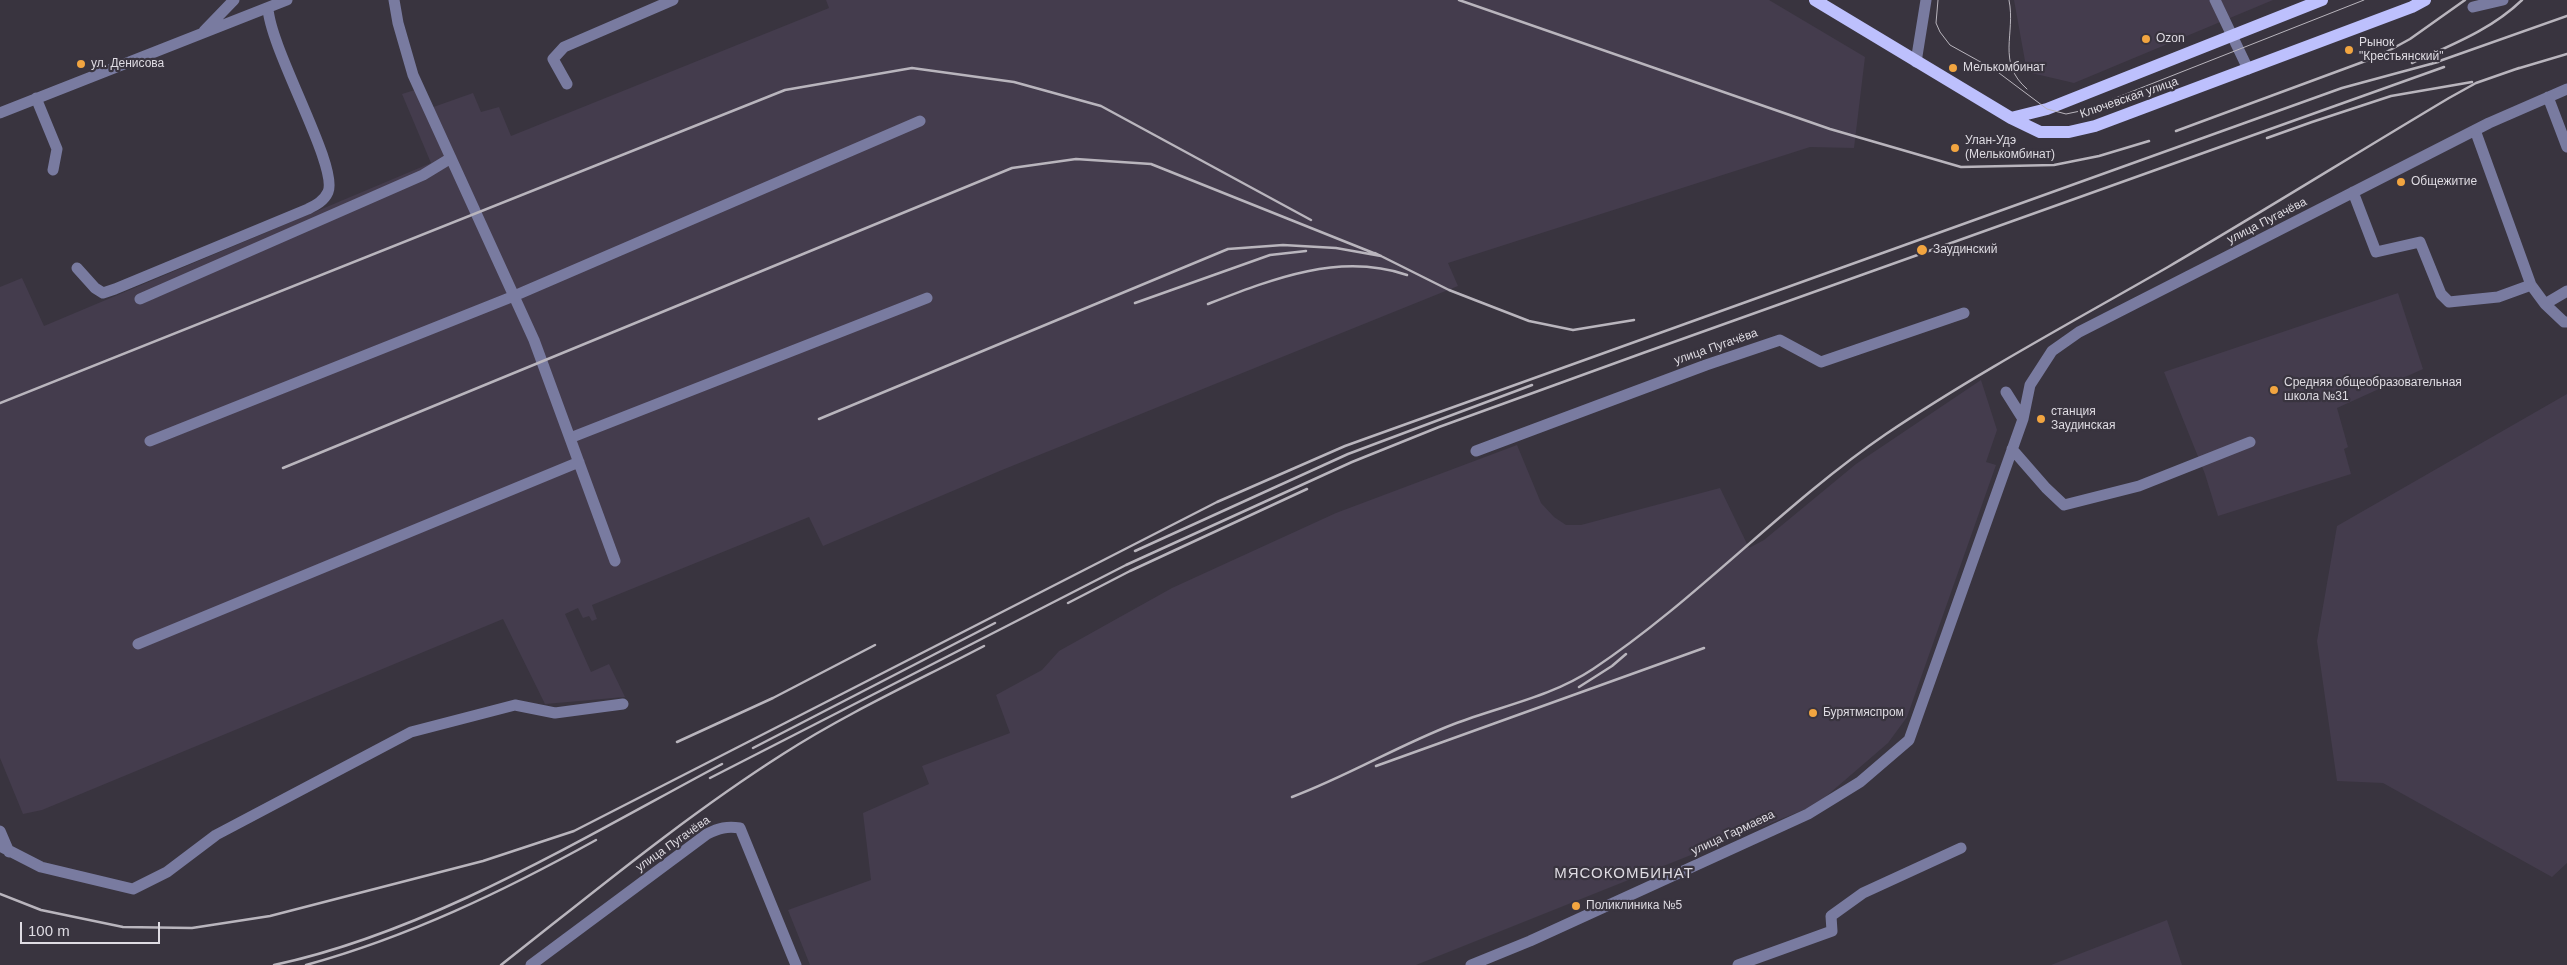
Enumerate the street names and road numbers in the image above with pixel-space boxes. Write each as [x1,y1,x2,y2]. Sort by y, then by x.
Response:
street label: Ключевская улица [2078,74,2180,122]
street label: улица Пугачёва [2225,195,2309,247]
street label: улица Пугачёва [1672,326,1760,368]
street label: улица Гармаева [1689,807,1777,859]
street label: улица Пугачёва [633,813,713,875]

